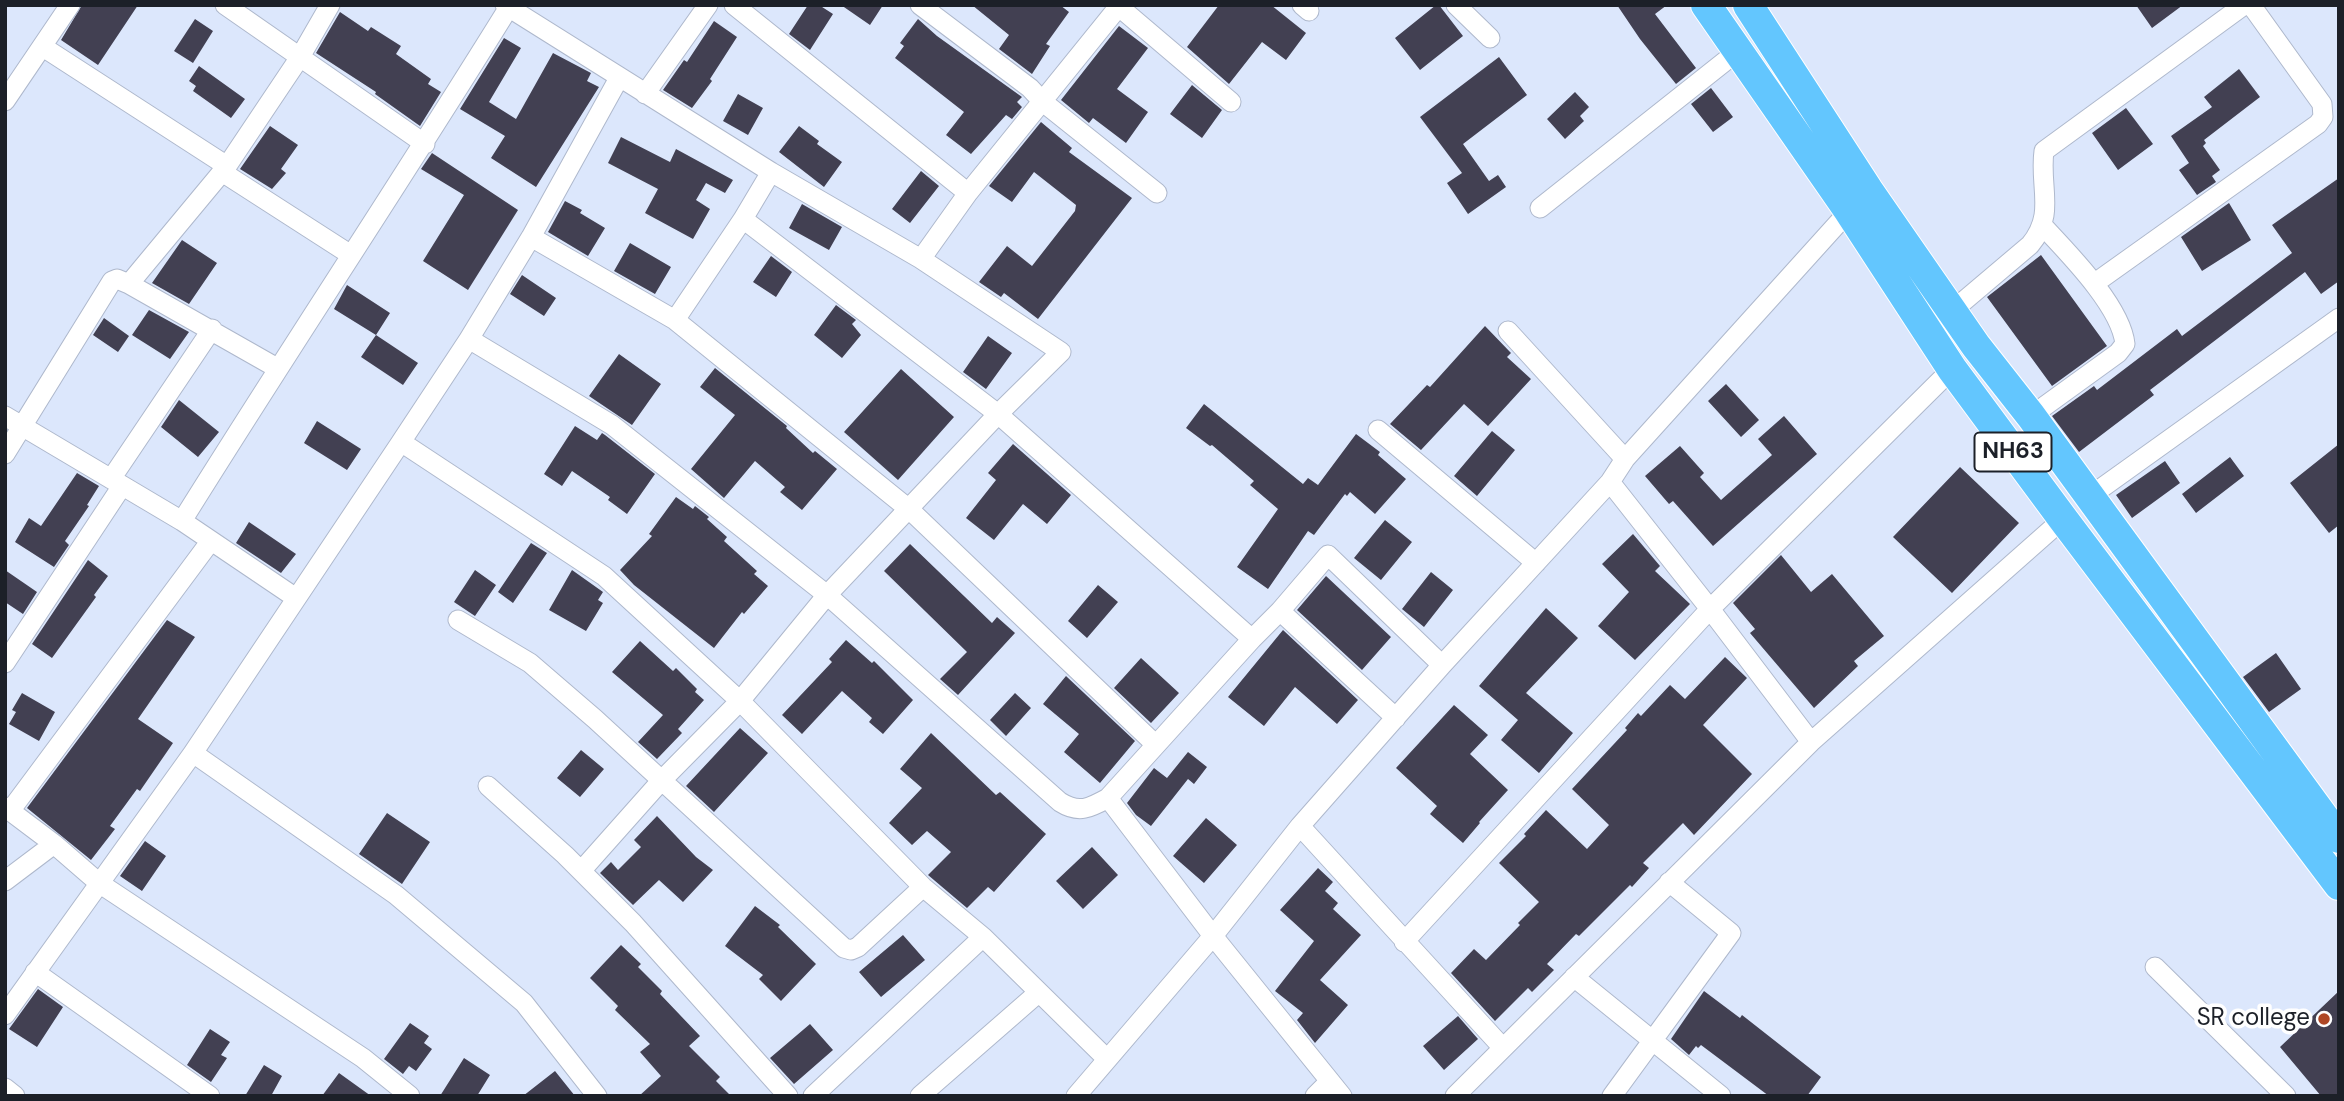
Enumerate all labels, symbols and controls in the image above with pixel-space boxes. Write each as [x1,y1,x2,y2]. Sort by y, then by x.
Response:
road number: NH63 [1974,432,2052,472]
place label: SR college [2197,1005,2310,1033]
marker: SR college [2316,1011,2332,1027]

